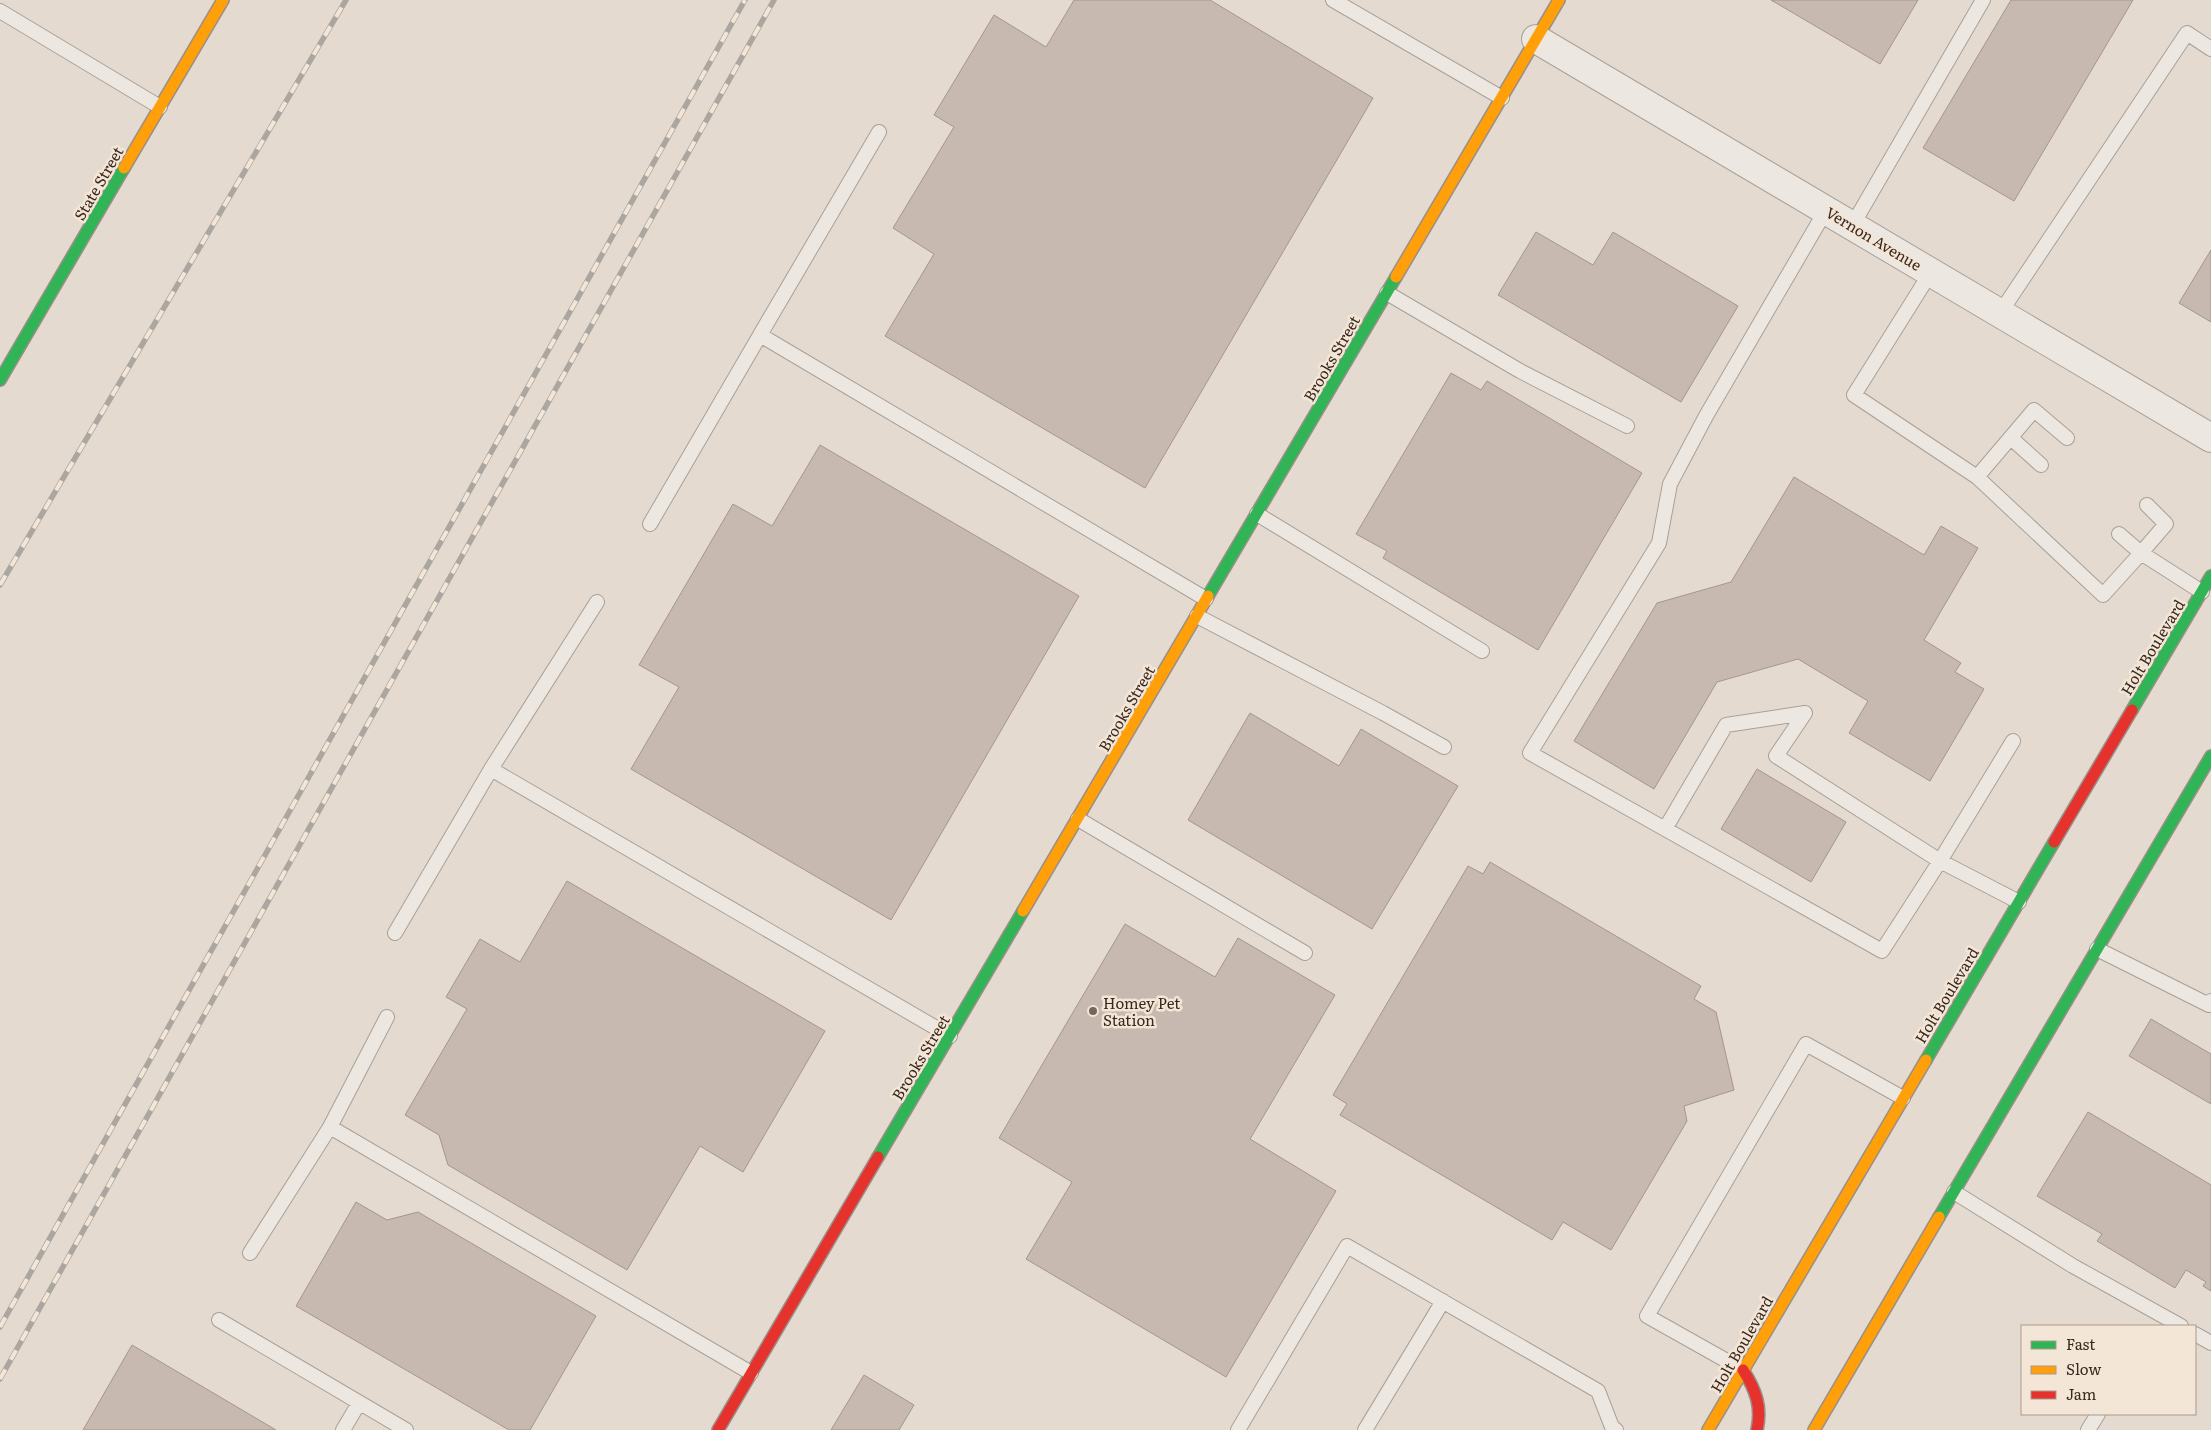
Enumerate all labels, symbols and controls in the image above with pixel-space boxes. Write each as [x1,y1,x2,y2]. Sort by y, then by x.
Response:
street label: State Street [68,142,128,224]
street label: Vernon Avenue [1822,200,1927,276]
street label: Brooks Street [1297,311,1365,405]
street label: Holt Boulevard [2114,595,2190,699]
street label: Brooks Street [1092,661,1160,755]
street label: Holt Boulevard [1908,943,1984,1047]
place label: Homey Pet Station [1103,991,1180,1031]
marker: Homey Pet Station [1087,1005,1099,1017]
street label: Brooks Street [885,1010,955,1104]
street label: Holt Boulevard [1704,1291,1778,1397]
legend [2021,1325,2196,1415]
text: Fast [2066,1332,2095,1355]
text: Slow [2066,1357,2101,1380]
text: Jam [2066,1382,2097,1405]

